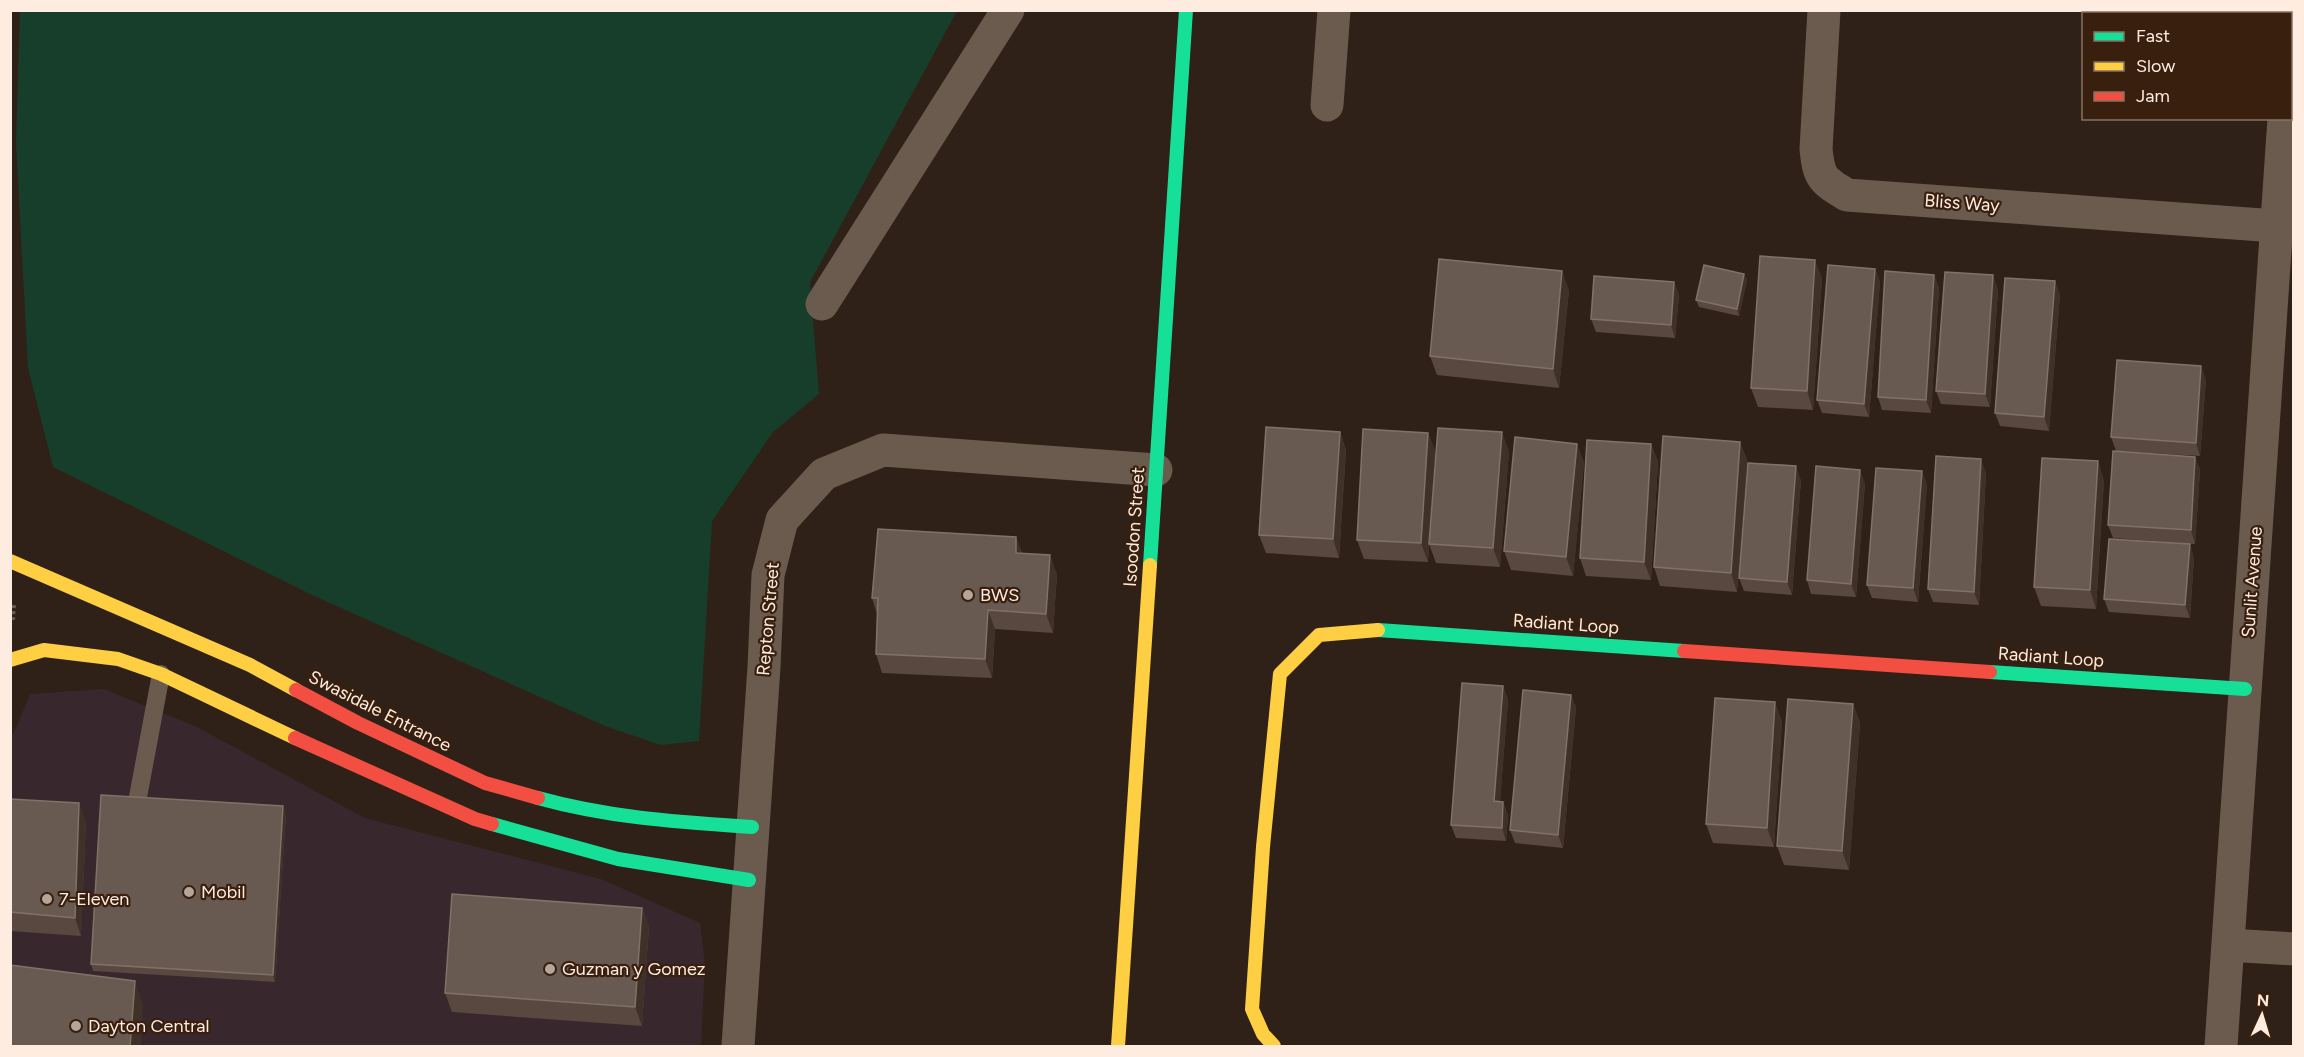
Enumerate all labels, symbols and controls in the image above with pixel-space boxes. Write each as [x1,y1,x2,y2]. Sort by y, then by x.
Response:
legend [2082,12,2292,120]
text: Fast [2136,25,2170,47]
text: Slow [2136,55,2175,77]
text: Jam [2136,85,2170,107]
street label: Bliss Way [1924,189,2001,217]
street label: Isoodon Street [1119,466,1149,588]
street label: Sunlit Avenue [2237,526,2267,638]
street label: Repton Street [752,561,784,677]
place label: BWS [980,584,1019,606]
marker: BWS [961,588,975,602]
street label: Radiant Loop [1512,609,1620,639]
street label: Radiant Loop [1997,642,2105,672]
street label: Swasidale Entrance [305,666,455,757]
place label: Mobil [201,881,245,903]
marker: Mobil [182,885,196,899]
place label: 7-Eleven [59,888,129,910]
marker: 7-Eleven [40,892,54,906]
place label: Guzman y Gomez [562,958,706,980]
marker: Guzman y Gomez [543,962,557,976]
north arrow [2232,985,2292,1045]
text: N [2256,991,2270,1010]
place label: Dayton Central [88,1015,209,1037]
marker: Dayton Central [69,1019,83,1033]

